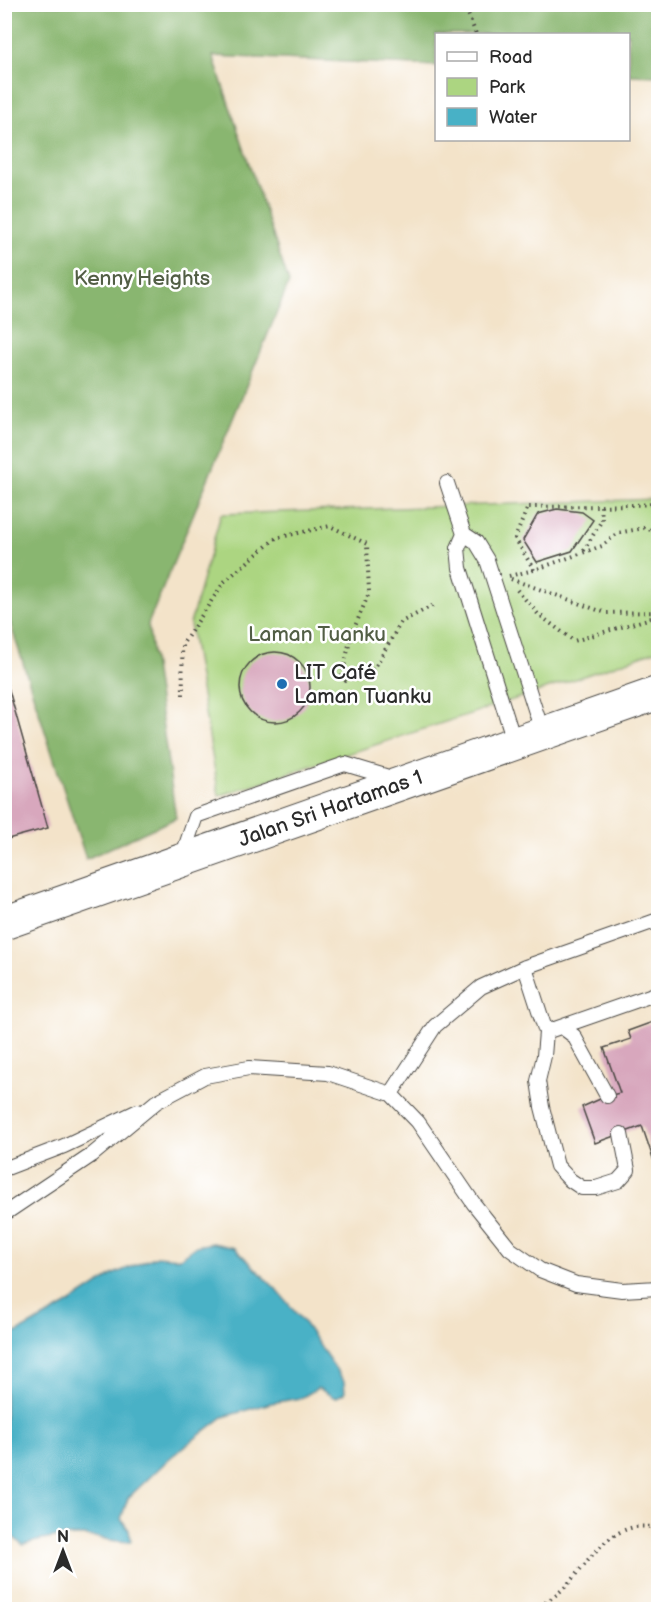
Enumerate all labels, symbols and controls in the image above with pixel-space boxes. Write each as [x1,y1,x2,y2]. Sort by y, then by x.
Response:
legend [435,33,630,141]
text: Road [489,47,533,68]
text: Park [489,77,525,98]
text: Water [489,107,537,128]
park label: Kenny Heights [74,266,210,291]
park label: Laman Tuanku [248,622,386,647]
place label: LIT Café Laman Tuanku [294,660,432,709]
marker: LIT Café Laman Tuanku [275,677,289,691]
street label: Jalan Sri Hartamas 1 [235,764,426,852]
north arrow [33,1521,93,1581]
text: N [57,1528,69,1547]

